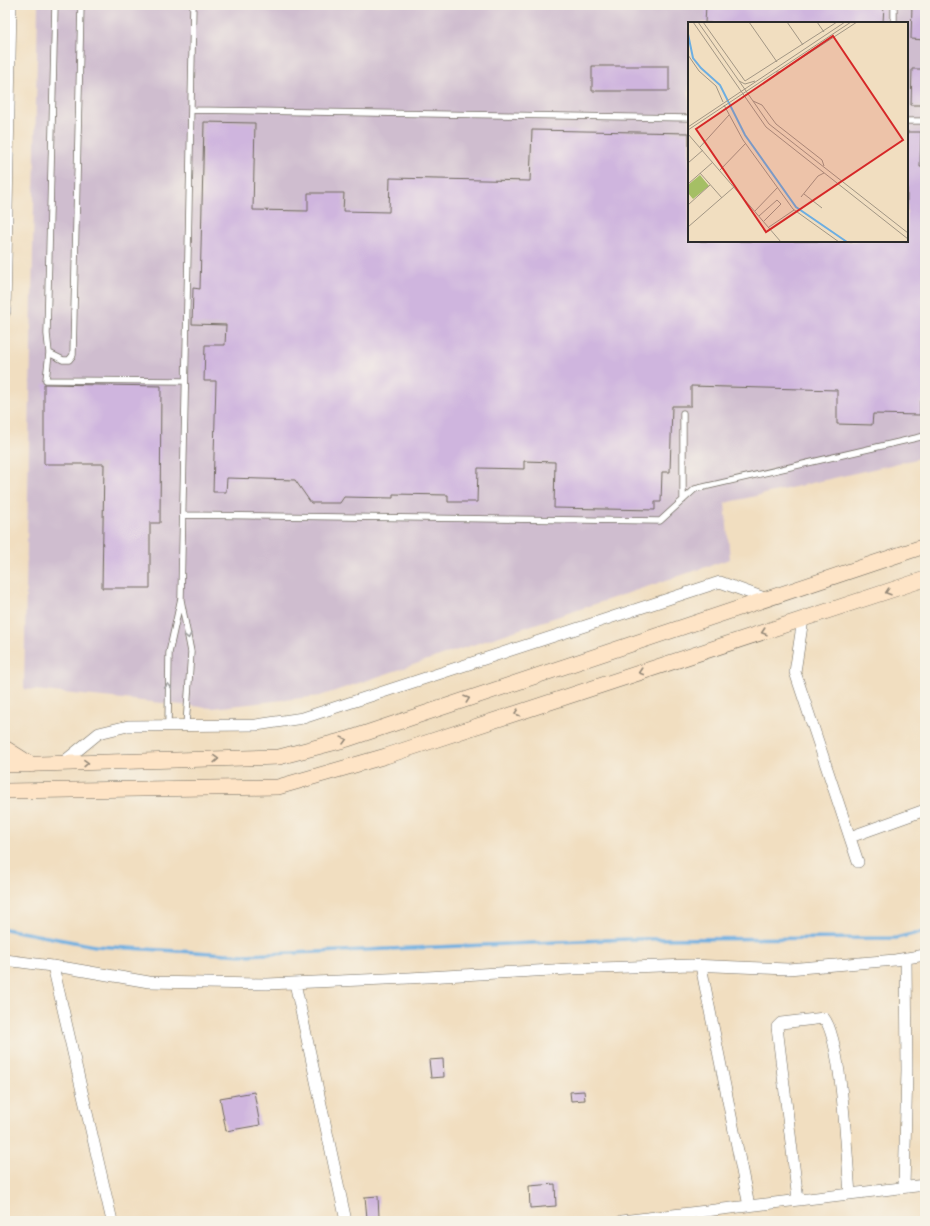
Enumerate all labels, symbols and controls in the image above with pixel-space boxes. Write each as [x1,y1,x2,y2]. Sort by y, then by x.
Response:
inset map [688,22,908,242]
one-way arrow [885,587,892,595]
one-way arrow [761,627,768,636]
one-way arrow [183,633,192,639]
one-way arrow [637,668,644,676]
one-way arrow [164,683,173,689]
one-way arrow [464,696,471,704]
one-way arrow [514,708,521,717]
one-way arrow [341,737,347,745]
one-way arrow [213,755,219,763]
one-way arrow [83,759,89,767]

